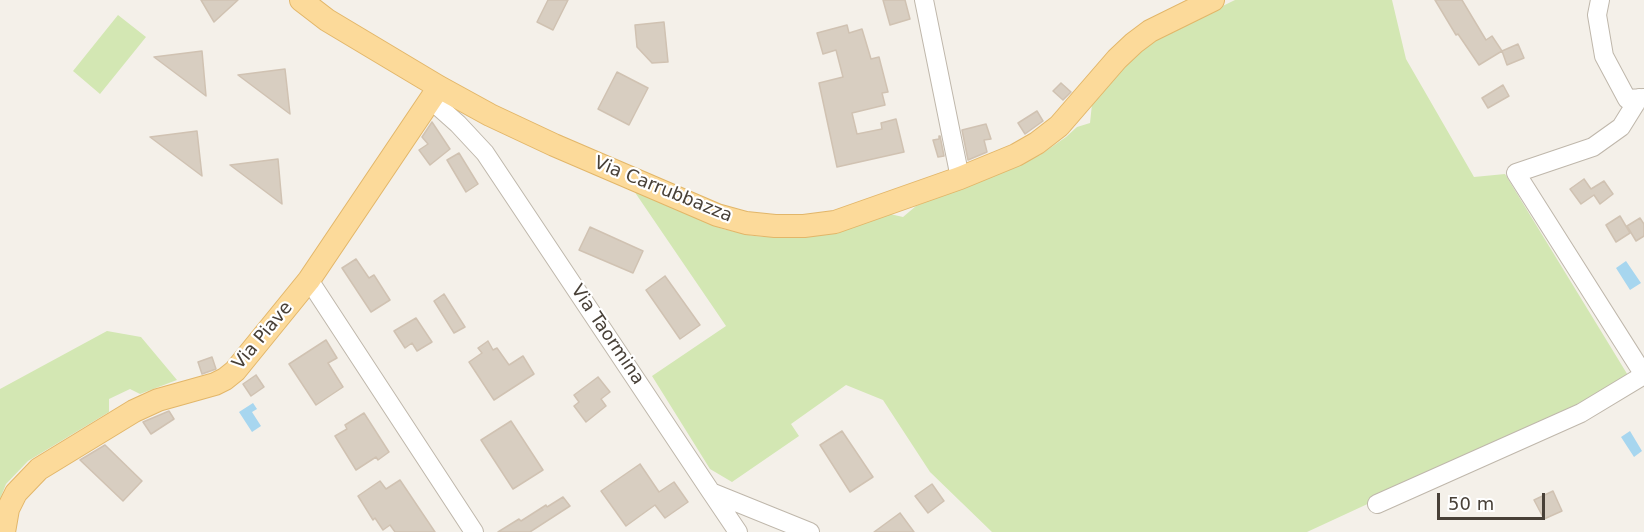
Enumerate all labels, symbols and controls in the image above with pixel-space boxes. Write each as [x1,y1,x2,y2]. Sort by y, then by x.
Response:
street label: Via Carrubbazza [591,152,735,228]
street label: Via Taormina [566,281,648,389]
street label: Via Piave [228,298,298,374]
scale bar [1440,481,1548,519]
text: 50 m [1448,493,1494,514]

